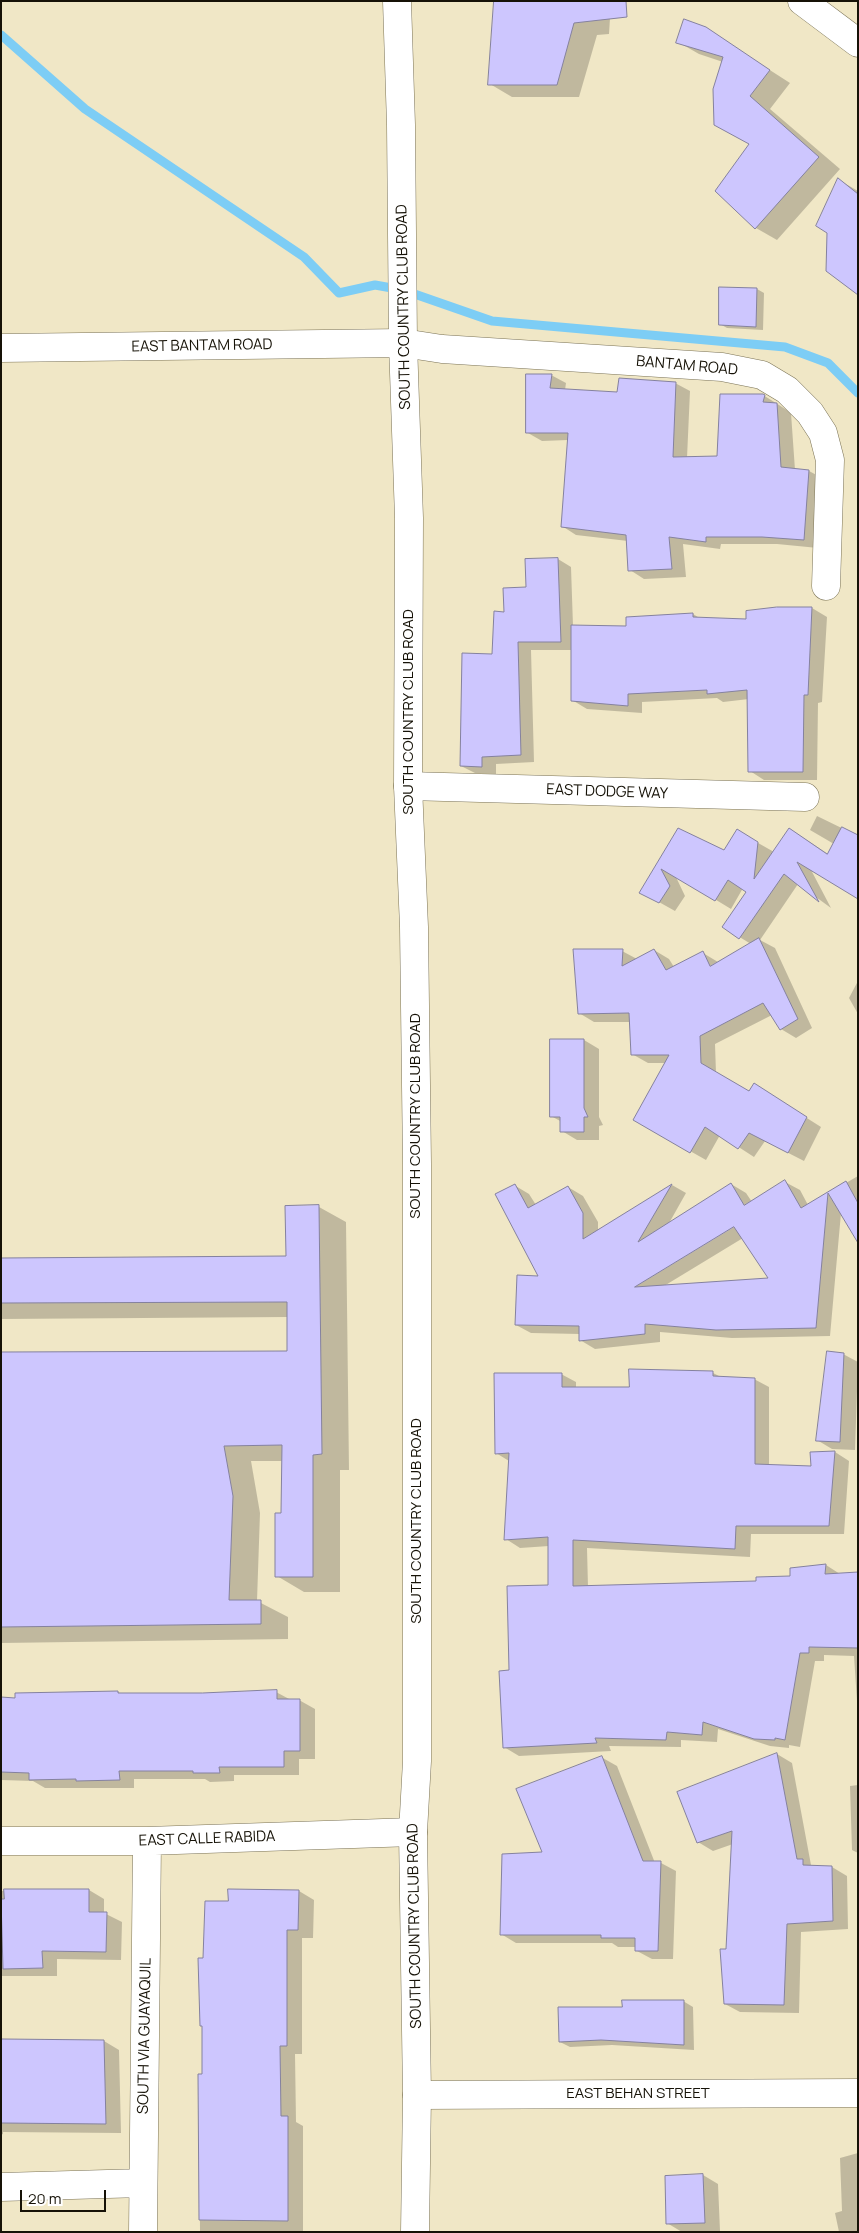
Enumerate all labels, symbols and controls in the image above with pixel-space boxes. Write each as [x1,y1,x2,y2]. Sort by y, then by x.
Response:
street label: SOUTH COUNTRY CLUB ROAD [393,204,415,410]
street label: EAST BANTAM ROAD [131,336,273,356]
street label: BANTAM ROAD [635,353,739,379]
street label: SOUTH COUNTRY CLUB ROAD [400,609,418,815]
street label: EAST DODGE WAY [546,781,668,803]
street label: SOUTH COUNTRY CLUB ROAD [407,1013,425,1219]
street label: SOUTH COUNTRY CLUB ROAD [408,1418,426,1624]
street label: SOUTH COUNTRY CLUB ROAD [404,1823,426,2029]
street label: EAST CALLE RABIDA [138,1828,276,1850]
street label: SOUTH VIA GUAYAQUIL [135,1958,155,2114]
street label: EAST BEHAN STREET [566,2085,710,2103]
scale bar [22,2180,109,2212]
text: 20 m [28,2188,61,2209]

